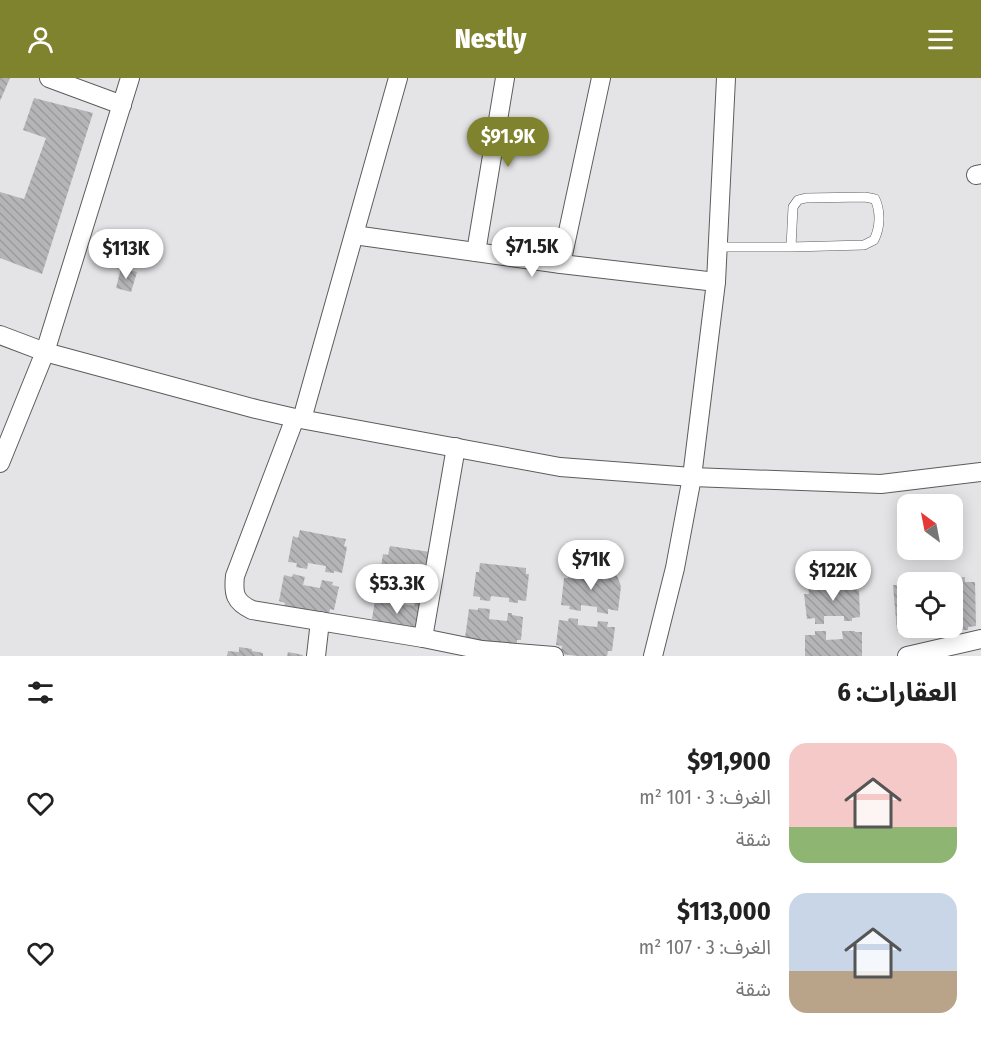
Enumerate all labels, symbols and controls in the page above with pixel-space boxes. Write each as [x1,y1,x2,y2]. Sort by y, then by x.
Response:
icon: person [24,23,57,56]
text: Nestly [455,23,526,55]
icon: menu [924,23,957,56]
pin: $91.9K [459,117,557,168]
text: $91.9K [481,124,535,148]
pin: $71.5K [483,227,581,278]
pin: $113K [84,229,168,280]
text: $71.5K [506,234,558,258]
text: $113K [103,236,149,260]
north arrow [897,494,963,560]
map controls [897,494,963,638]
pin: $71K [555,540,627,591]
text: $71K [572,547,610,571]
pin: $122K [791,551,875,602]
text: $122K [809,558,857,582]
pin: $53.3K [348,564,446,615]
text: $53.3K [369,571,425,595]
button: locate [897,572,963,638]
icon: filters [24,676,57,709]
text: العقارات: 6 [837,677,957,708]
text: $91,900 [687,746,771,777]
icon: home [837,767,909,839]
text: الغرف: 3 · 101 m² [639,785,771,809]
icon: heart [24,787,57,820]
text: شقة [736,827,771,851]
text: $113,000 [677,896,771,927]
icon: home [837,917,909,989]
text: الغرف: 3 · 107 m² [639,935,771,959]
icon: heart [24,937,57,970]
text: شقة [736,977,771,1001]

